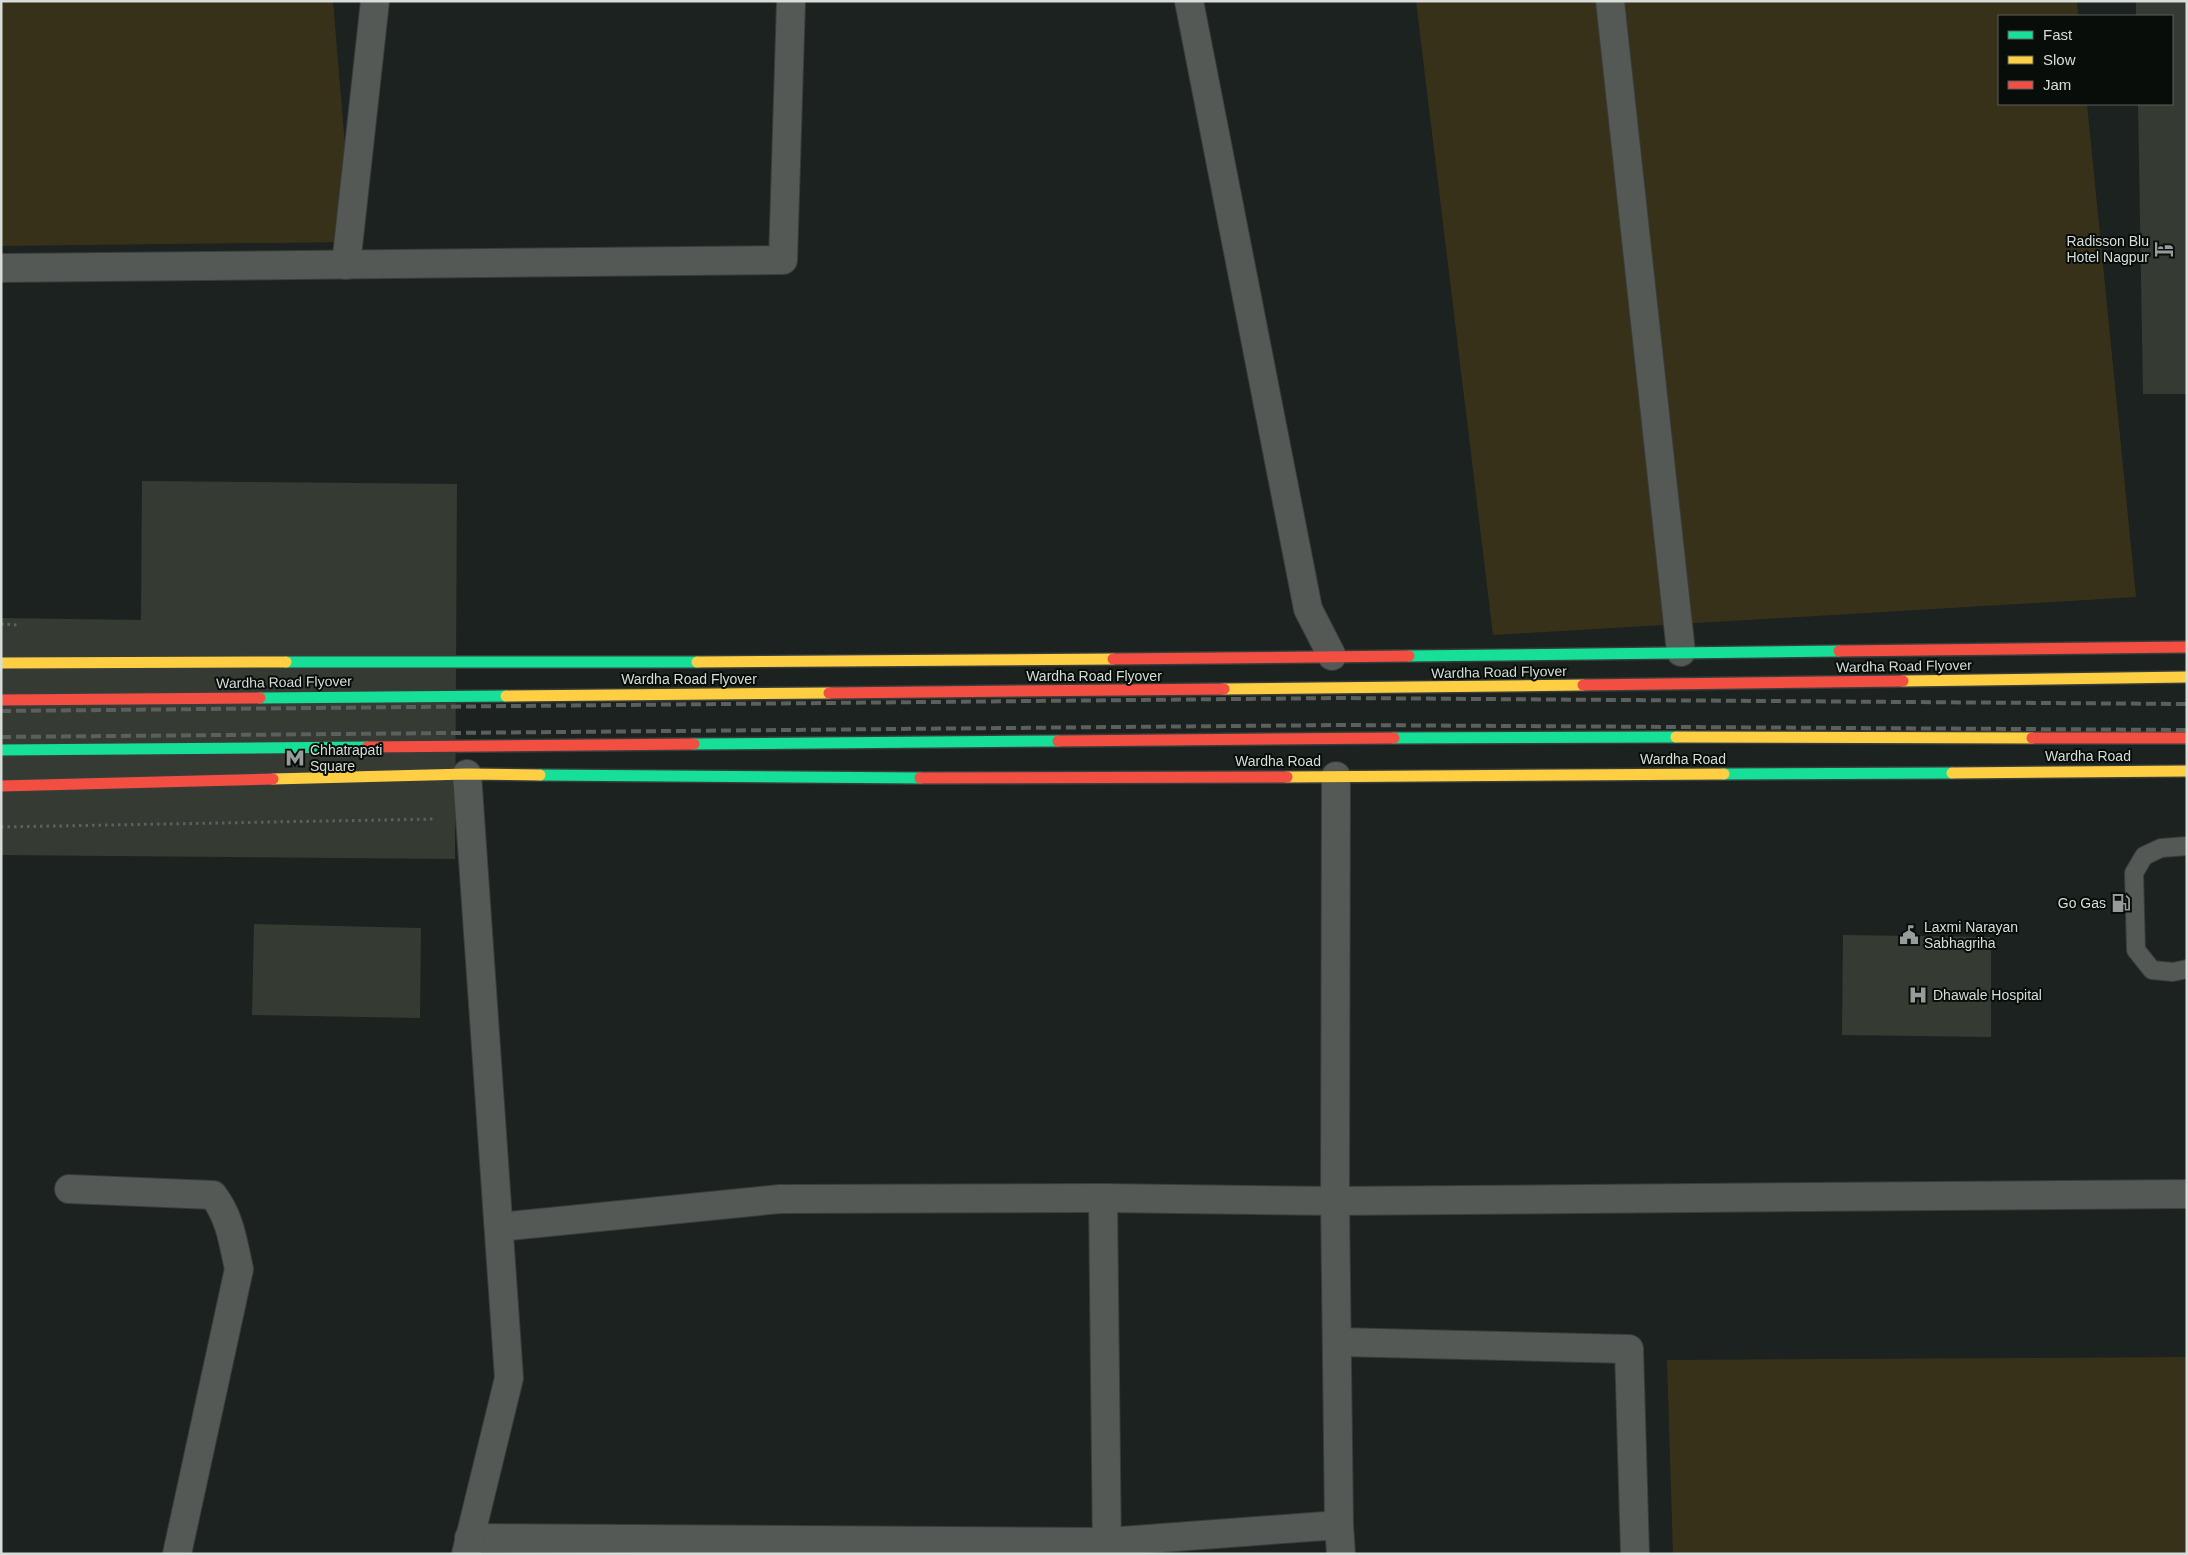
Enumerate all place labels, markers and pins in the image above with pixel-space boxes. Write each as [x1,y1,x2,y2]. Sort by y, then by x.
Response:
place label: Radisson Blu Hotel Nagpur [2067,233,2149,265]
hotel icon: Radisson Blu Hotel Nagpur [2153,238,2175,260]
place label: Chhatrapati Square [310,742,382,774]
metro station icon: Chhatrapati Square [284,747,306,769]
fuel station icon: Go Gas [2110,892,2132,914]
place label: Go Gas [2058,895,2106,911]
place label: Laxmi Narayan Sabhagriha [1924,919,2018,951]
public building icon: Laxmi Narayan Sabhagriha [1898,924,1920,946]
hospital icon: Dhawale Hospital [1907,984,1929,1006]
place label: Dhawale Hospital [1933,987,2042,1003]

